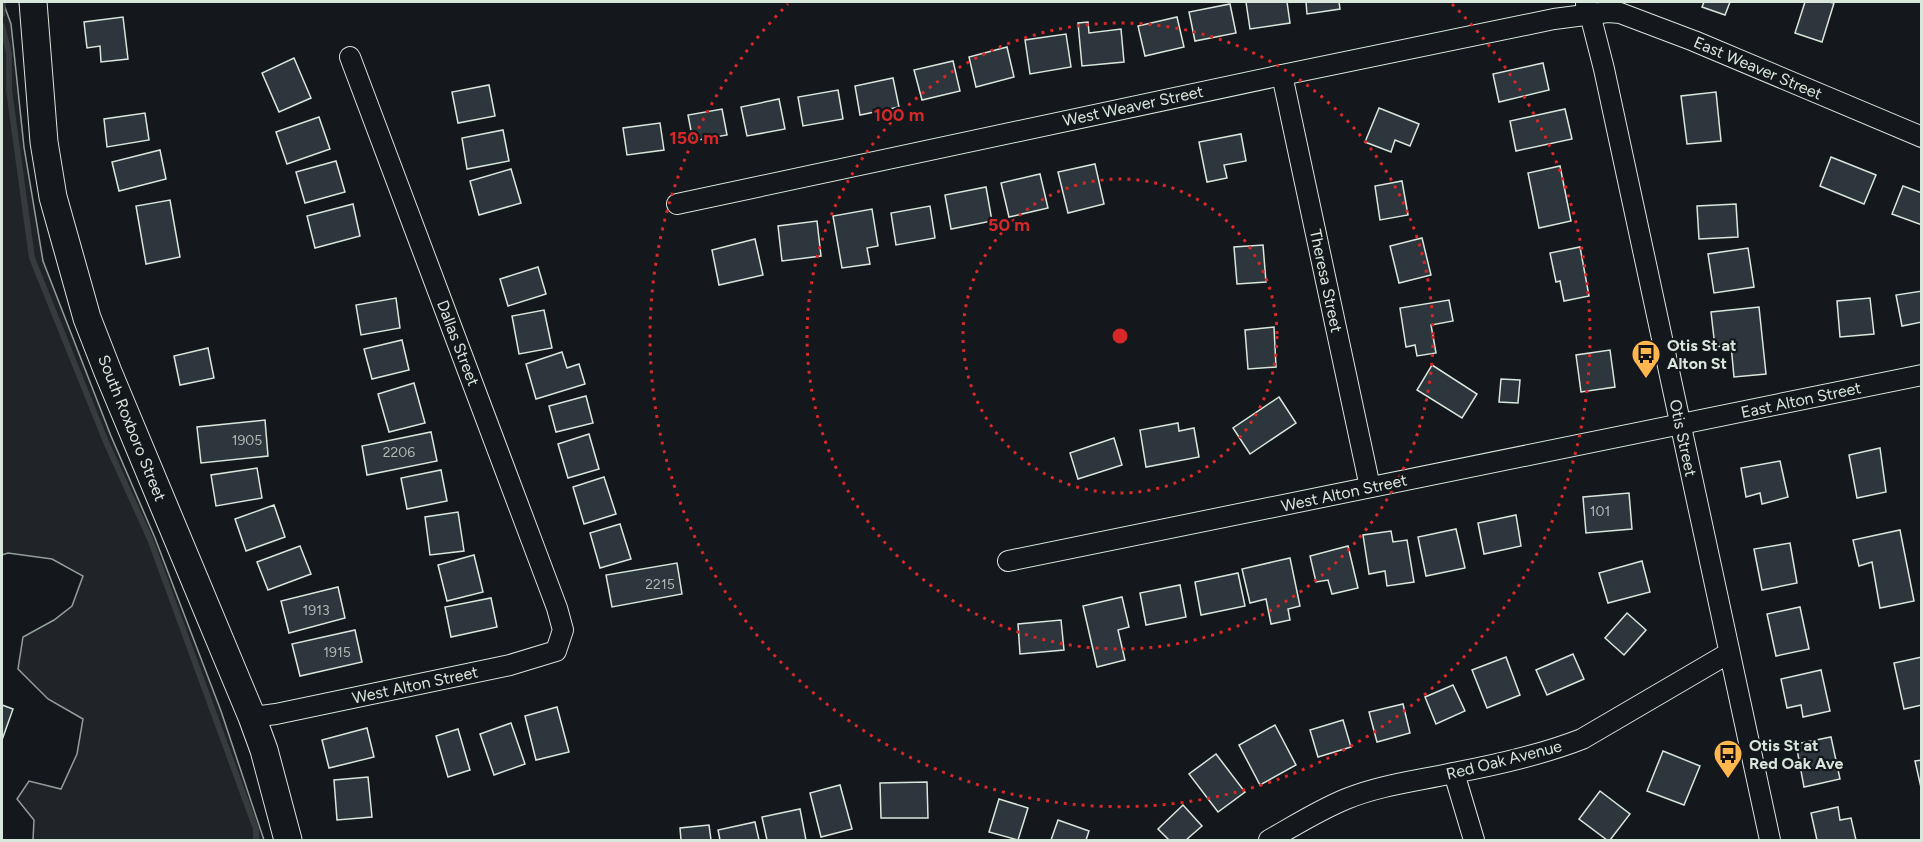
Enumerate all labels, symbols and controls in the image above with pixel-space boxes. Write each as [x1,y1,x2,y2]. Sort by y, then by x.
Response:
street label: East Weaver Street [1691,32,1825,104]
street label: West Weaver Street [1061,82,1205,130]
text: 100 m [874,104,924,126]
text: 150 m [669,127,719,149]
text: 50 m [988,214,1030,236]
street label: Theresa Street [1306,228,1346,334]
street label: Dallas Street [433,297,483,389]
centre of rings [1110,326,1130,346]
place label: Otis St at Alton St [1667,336,1736,373]
bus stop icon: Otis St at Alton St [1630,338,1662,380]
street label: South Roxboro Street [94,352,170,504]
street label: East Alton Street [1739,378,1863,422]
street label: Otis Street [1666,398,1700,478]
house number: 1905 [232,432,262,449]
house number: 2206 [383,444,415,461]
street label: West Alton Street [1279,470,1409,516]
house number: 101 [1590,503,1610,520]
house number: 2215 [645,576,675,593]
house number: 1913 [302,602,330,619]
house number: 1915 [323,644,351,661]
street label: West Alton Street [350,662,480,708]
street label: Red Oak Avenue [1444,736,1564,784]
place label: Otis St at Red Oak Ave [1749,736,1843,773]
bus stop icon: Otis St at Red Oak Ave [1712,738,1744,780]

